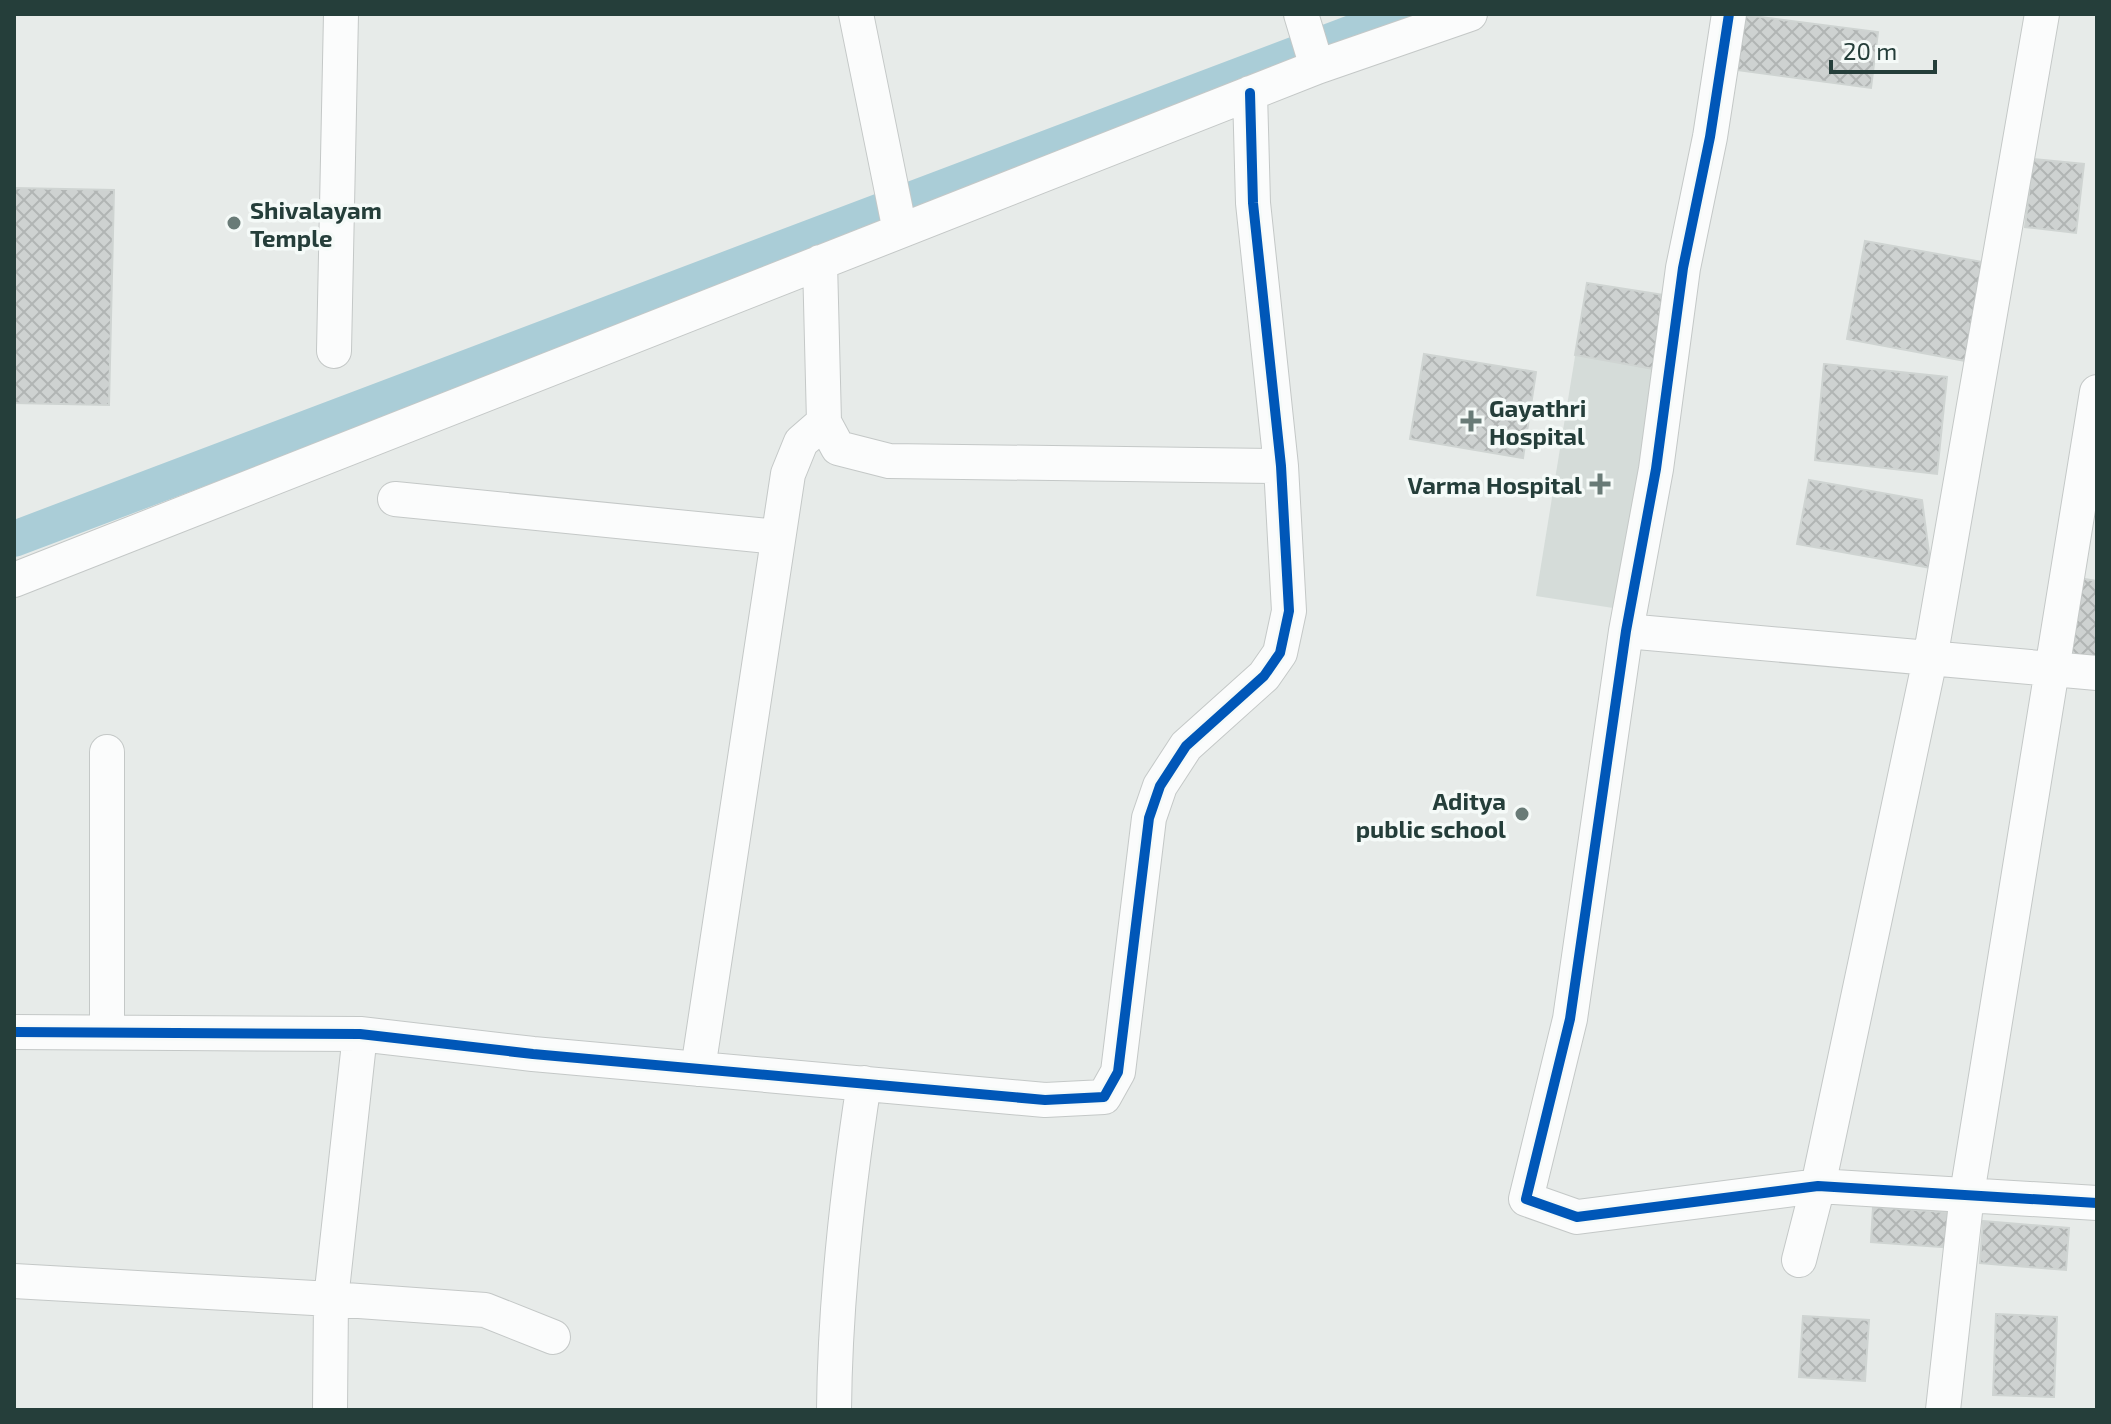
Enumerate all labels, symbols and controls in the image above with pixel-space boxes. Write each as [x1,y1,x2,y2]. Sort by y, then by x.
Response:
scale bar [1831,24,1935,74]
text: 20 m [1843,36,1897,65]
place label: Shivalayam Temple [250,195,382,252]
marker: Shivalayam Temple [225,214,243,232]
place label: Gayathri Hospital [1489,393,1586,450]
marker: Gayathri Hospital [1460,410,1482,432]
place label: Varma Hospital [1407,470,1582,499]
marker: Varma Hospital [1589,473,1611,495]
place label: Aditya public school [1356,786,1506,843]
marker: Aditya public school [1513,805,1531,823]

